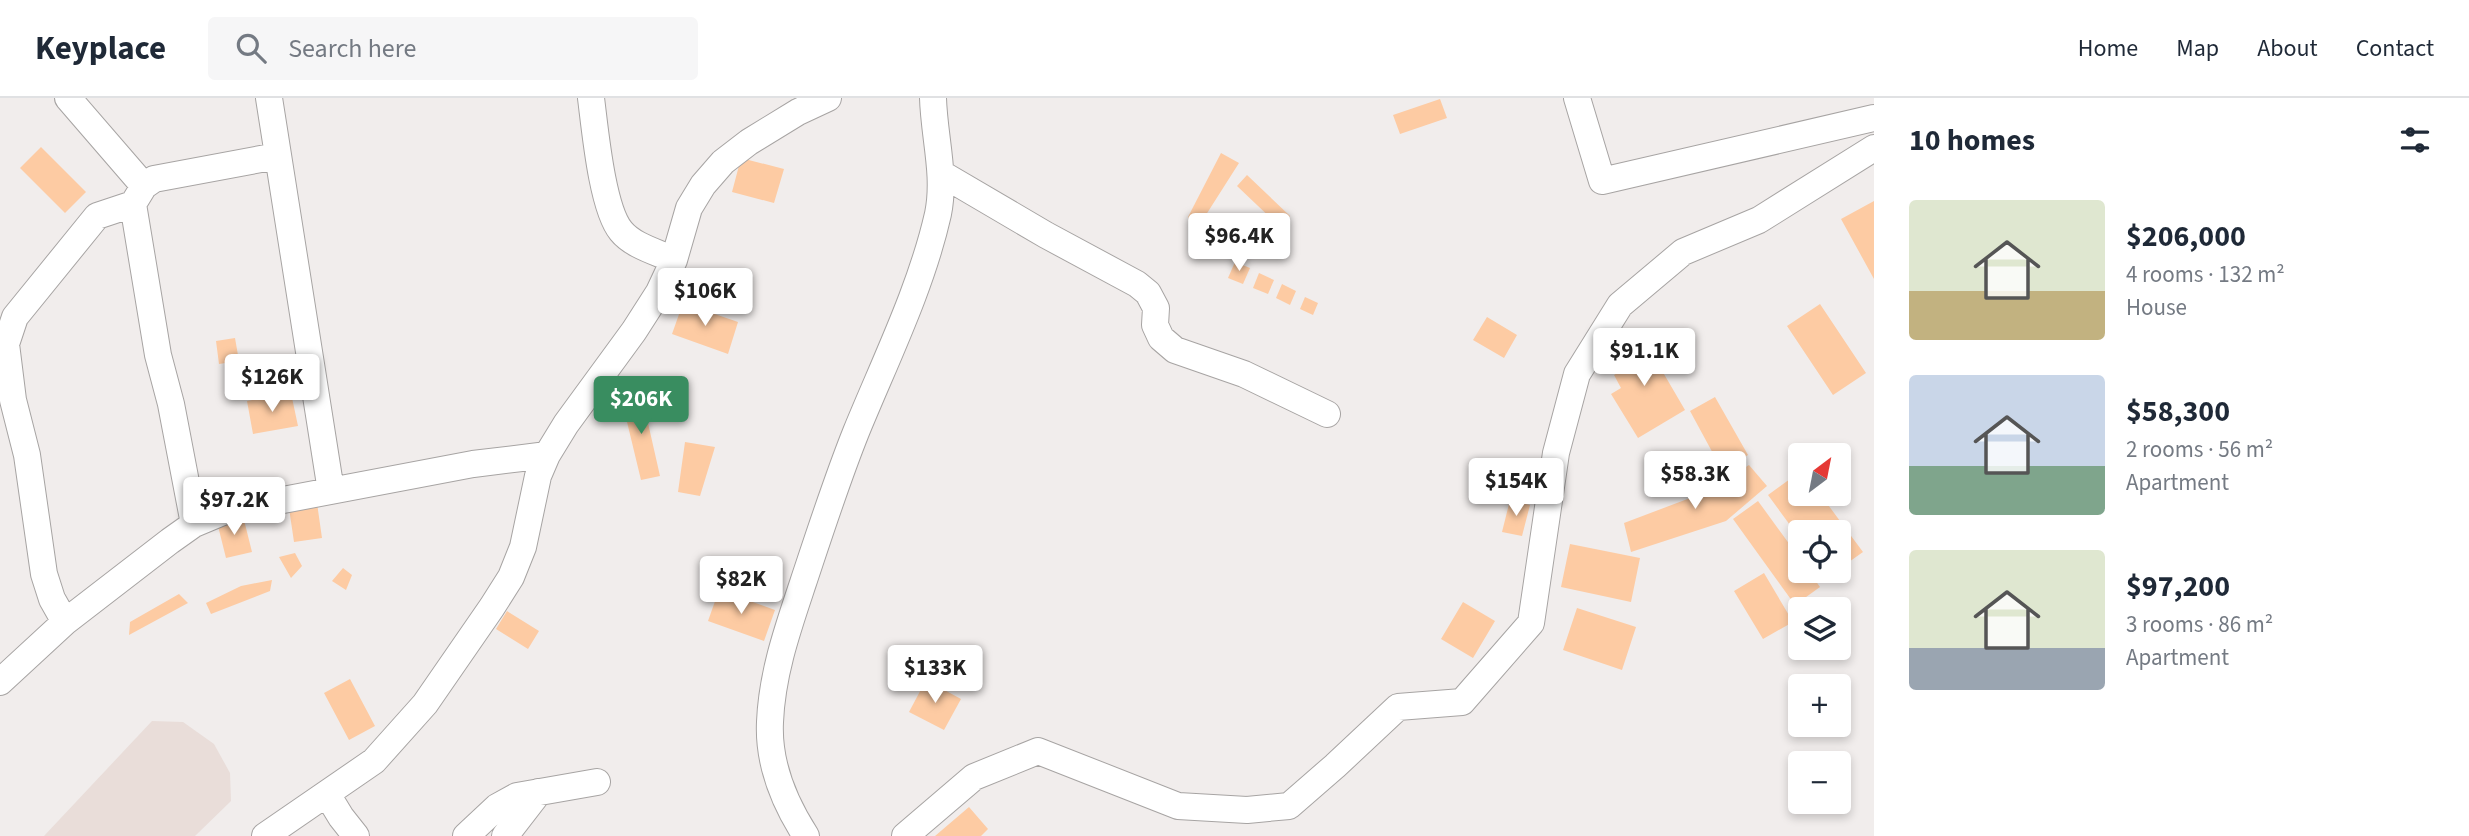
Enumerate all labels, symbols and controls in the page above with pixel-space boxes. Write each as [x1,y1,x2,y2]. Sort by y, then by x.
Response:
search box [208,17,698,80]
text: Keyplace [35,25,166,72]
icon: search [232,29,270,67]
text: Search here [288,30,416,67]
text: Home [2078,31,2138,66]
text: Map [2176,31,2219,66]
text: About [2257,31,2318,66]
text: Contact [2356,31,2434,66]
text: 10 homes [1909,119,2035,162]
icon: filters [2396,121,2434,159]
pin: $96.4K [1182,214,1296,273]
text: $206,000 [2126,215,2246,258]
text: $96.4K [1204,219,1274,252]
icon: home [1965,228,2049,312]
text: 4 rooms · 132 m² [2126,258,2285,291]
pin: $106K [656,268,754,328]
text: $106K [674,274,736,307]
text: House [2126,291,2187,324]
pin: $91.1K [1587,328,1701,388]
text: $91.1K [1609,334,1679,367]
pin: $126K [223,354,321,414]
text: $126K [241,360,303,393]
pin: $206K [592,376,690,436]
text: $206K [610,382,672,415]
text: $58,300 [2126,390,2230,433]
icon: home [1965,403,2049,487]
text: 2 rooms · 56 m² [2126,433,2273,466]
north arrow [1788,443,1852,506]
map controls [1788,443,1851,814]
pin: $58.3K [1638,452,1752,511]
text: $58.3K [1660,457,1730,490]
pin: $154K [1467,458,1565,518]
text: $154K [1485,464,1547,497]
text: Apartment [2126,466,2229,499]
pin: $97.2K [177,478,291,537]
text: $97.2K [199,483,269,516]
button: locate [1788,520,1851,583]
pin: $82K [700,556,782,616]
text: $82K [716,562,766,595]
text: $97,200 [2126,565,2230,608]
icon: home [1965,578,2049,662]
button: layers [1788,597,1851,660]
text: 3 rooms · 86 m² [2126,608,2273,641]
text: Apartment [2126,641,2229,674]
pin: $133K [886,646,984,705]
text: $133K [904,651,966,684]
button: + [1788,674,1851,737]
button: − [1788,751,1851,814]

